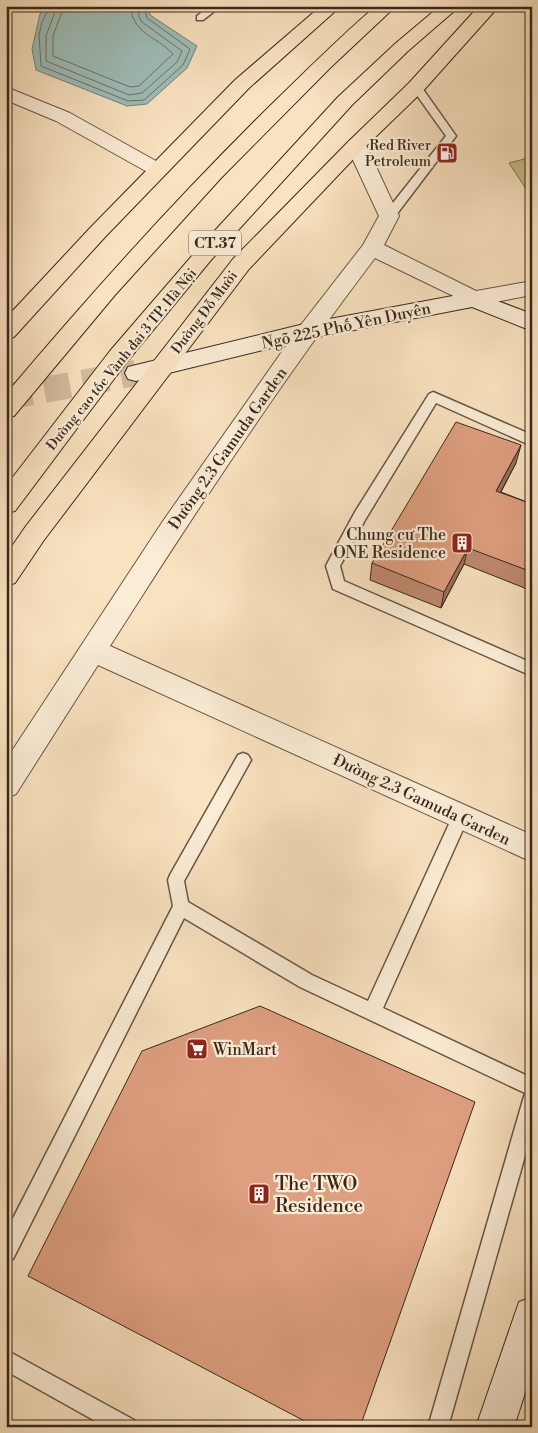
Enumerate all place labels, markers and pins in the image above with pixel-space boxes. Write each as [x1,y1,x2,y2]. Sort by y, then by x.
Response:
place label: Red River Petroleum [365,137,431,171]
fuel station icon: Red River Petroleum [435,141,459,165]
place label: Chung cư The ONE Residence [333,525,446,563]
building icon: Chung cư The ONE Residence [450,531,474,555]
supermarket icon: WinMart [185,1037,209,1061]
place label: WinMart [212,1040,277,1060]
place label: The TWO Residence [275,1172,363,1218]
building icon: The TWO Residence [247,1182,271,1206]

